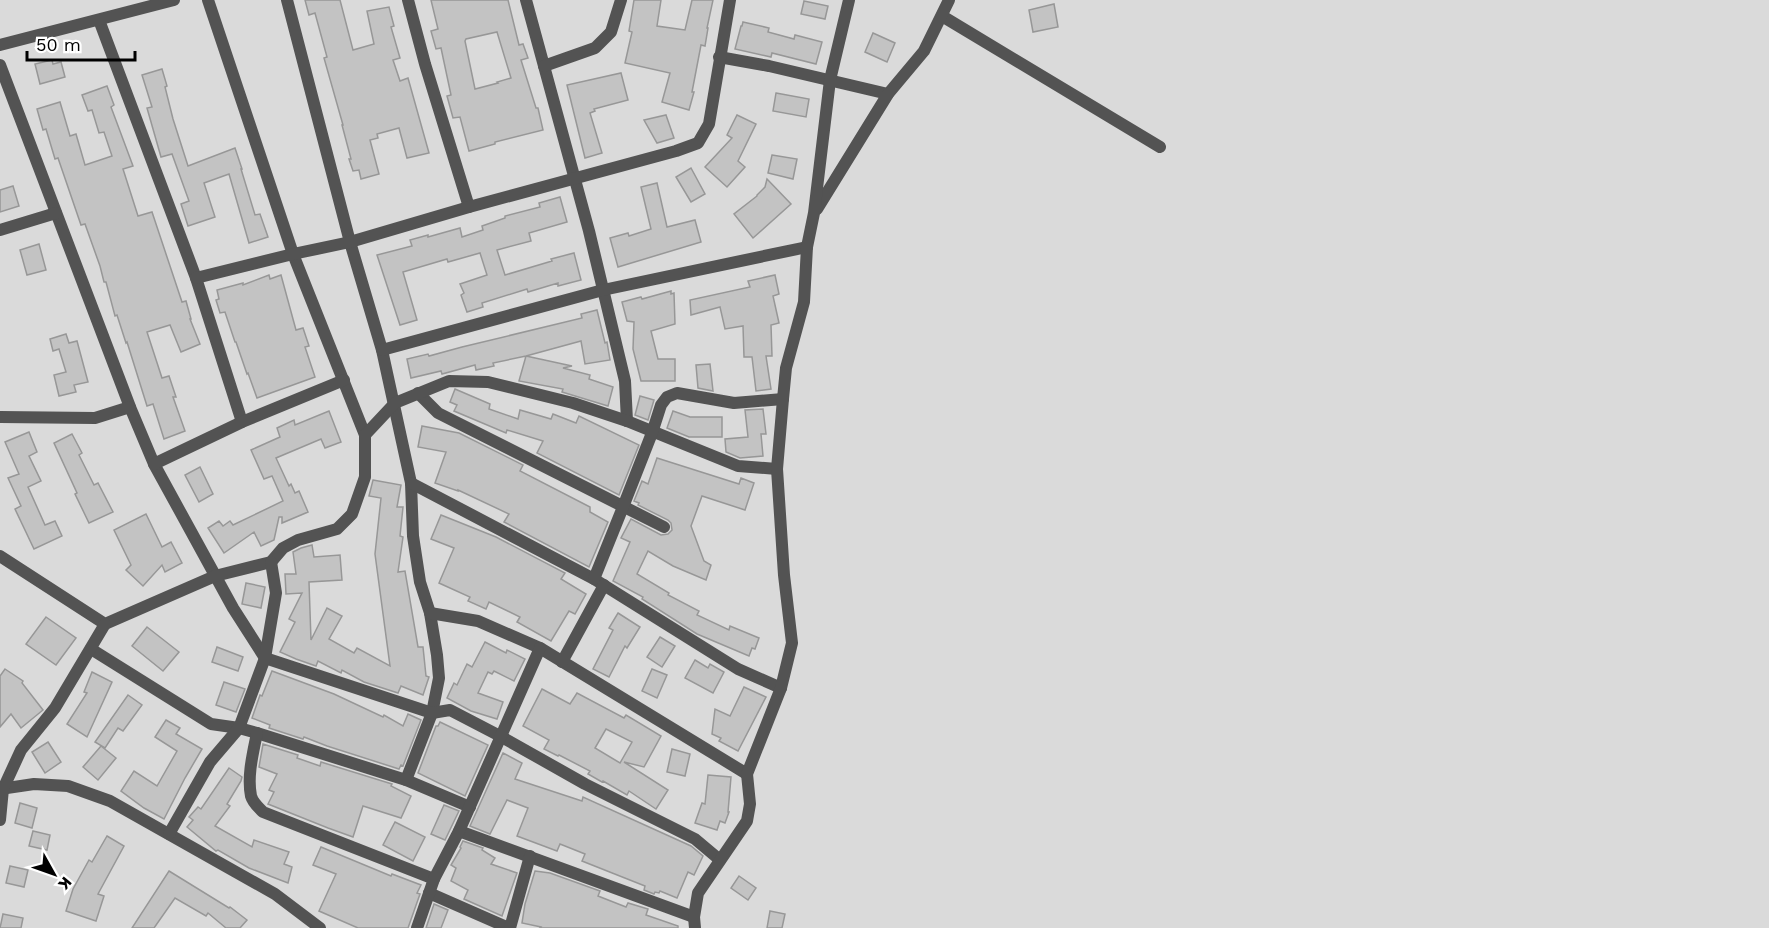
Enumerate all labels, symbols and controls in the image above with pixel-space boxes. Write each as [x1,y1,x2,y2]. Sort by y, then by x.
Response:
scale bar [27,24,135,62]
text: 50 m [36,34,81,55]
north arrow [24,844,84,904]
text: K [54,873,76,894]

